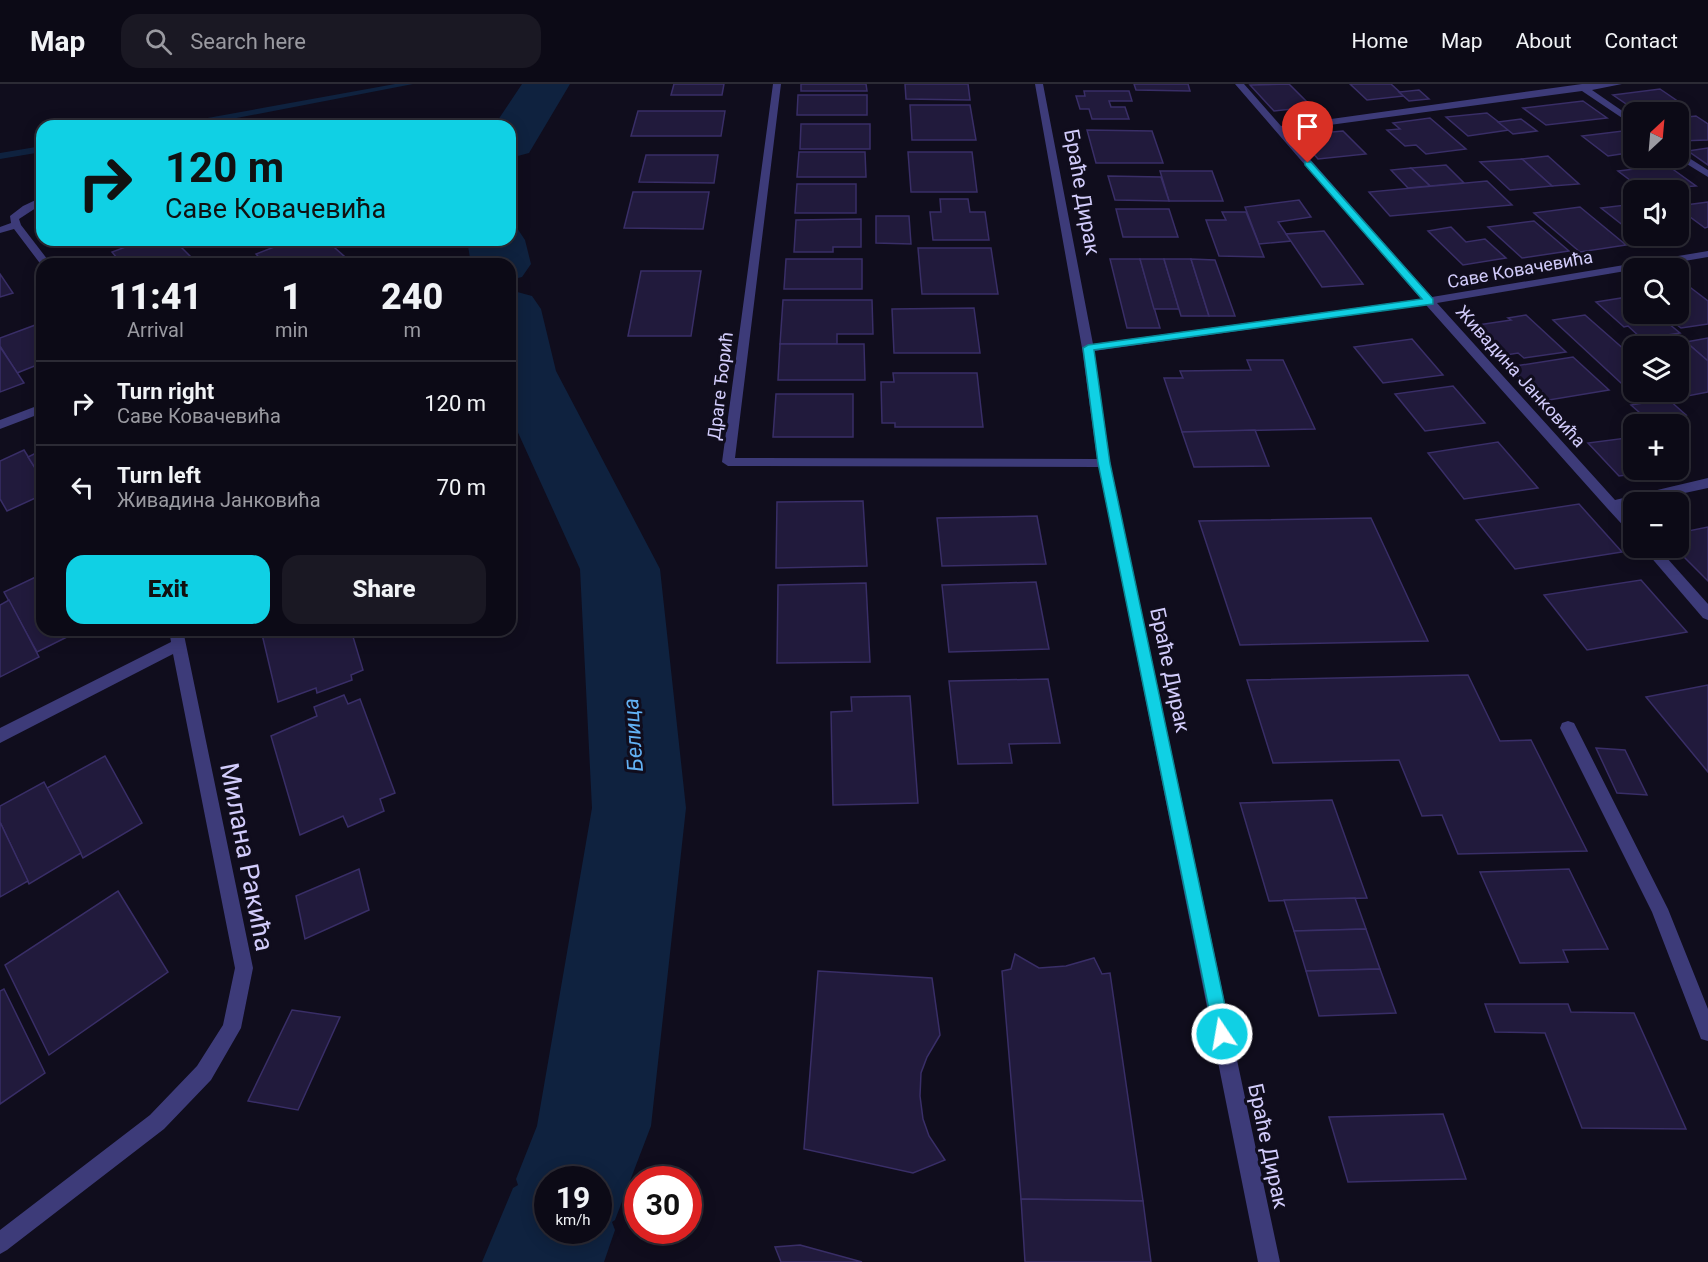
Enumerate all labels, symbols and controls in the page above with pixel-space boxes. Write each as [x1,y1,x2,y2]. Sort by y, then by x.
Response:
search box [121,14,541,68]
text: Map [30,25,85,58]
icon: search [142,25,175,58]
text: Search here [190,29,306,54]
text: Home [1352,29,1408,53]
text: Map [1441,29,1483,53]
text: About [1516,29,1572,53]
text: Contact [1605,29,1678,53]
pin [1282,101,1333,163]
north arrow [1623,102,1689,168]
map controls [1623,102,1689,558]
icon: arrive [1291,110,1324,143]
street label: Браће Дирак [1059,127,1105,257]
text: 120 m [165,143,284,192]
icon: right [66,144,144,222]
button: sound [1623,180,1689,246]
text: Саве Ковачевића [165,193,386,225]
street label: Саве Ковачевића [1446,246,1594,292]
button: search [1623,258,1689,324]
text: 11:41 [109,276,202,318]
text: 1 [281,276,302,318]
text: 240 [381,276,443,318]
street label: Живадина Јанковића [1452,301,1590,451]
text: Arrival [127,318,184,342]
text: min [275,318,308,342]
text: m [403,318,421,342]
street label: Драге Ђорић [703,331,737,441]
button: layers [1623,336,1689,402]
text: Turn right [117,379,214,404]
icon: right [66,387,99,420]
text: 120 m [424,391,486,416]
text: Саве Ковачевића [117,404,281,428]
button: + [1623,414,1689,480]
text: Turn left [117,463,201,488]
icon: left [66,471,99,504]
text: 70 m [437,475,486,500]
text: Живадина Јанковића [117,488,321,512]
button: − [1623,492,1689,558]
button: Exit [66,555,270,624]
button: Share [282,555,486,624]
street label: Браће Дирак [1145,605,1195,735]
water label: Белица [618,697,648,773]
street label: Милана Ракића [214,760,280,954]
position arrow [1190,1002,1254,1066]
street label: Браће Дирак [1243,1081,1293,1211]
speed limit sign: 30 [624,1166,702,1244]
text: 19 [556,1180,590,1215]
text: km/h [555,1211,591,1229]

